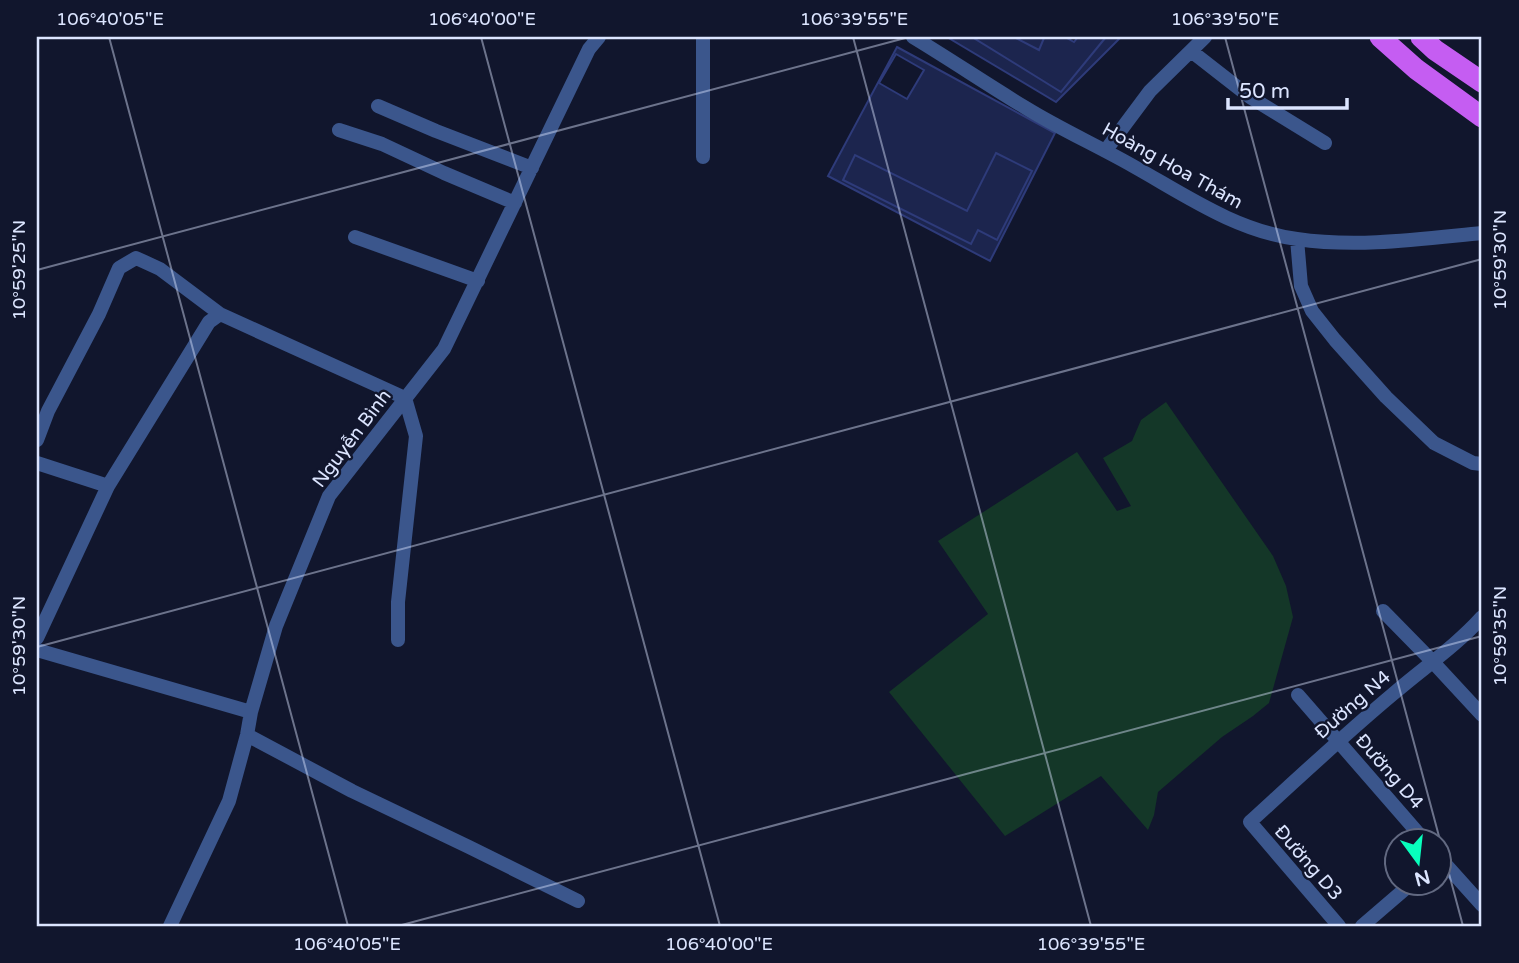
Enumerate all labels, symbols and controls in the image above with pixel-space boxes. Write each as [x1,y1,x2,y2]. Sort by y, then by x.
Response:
text: 106°40'05"E [56,8,164,30]
text: 106°40'00"E [428,8,536,30]
text: 106°39'55"E [800,8,908,30]
text: 106°39'50"E [1171,8,1279,30]
scale bar [1228,66,1348,110]
text: 50 m [1239,79,1290,104]
street label: Hoàng Hoa Thám [1098,118,1247,214]
text: 10°59'30"N [1489,210,1511,310]
text: 10°59'25"N [8,220,30,320]
street label: Nguyễn Bình [308,385,396,492]
text: 10°59'35"N [1489,586,1511,686]
text: 10°59'30"N [8,596,30,696]
street label: Đường N4 [1310,666,1395,744]
street label: Đường D4 [1351,730,1428,814]
street label: Đường D3 [1270,821,1347,905]
north arrow [1382,827,1452,897]
text: N [1412,865,1432,890]
text: 106°40'05"E [293,933,401,955]
text: 106°40'00"E [665,933,773,955]
text: 106°39'55"E [1037,933,1145,955]

